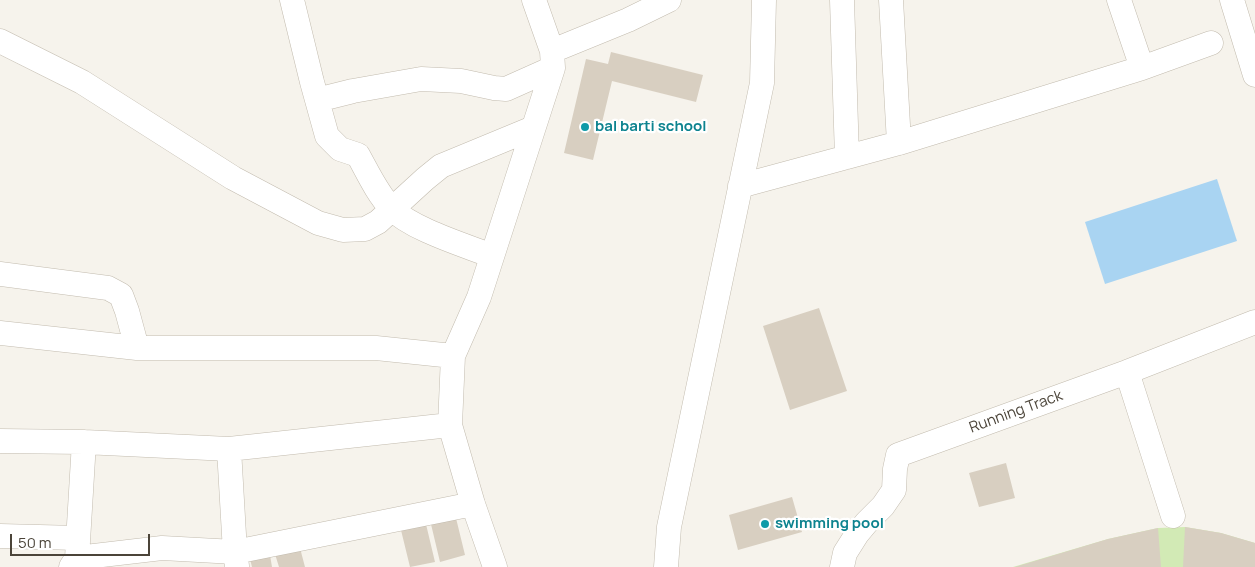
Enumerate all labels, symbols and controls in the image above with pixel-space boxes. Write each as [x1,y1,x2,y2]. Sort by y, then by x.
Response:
place label: bal barti school [595,118,707,136]
marker: bal barti school [579,121,591,133]
street label: Running Track [967,387,1065,437]
place label: swimming pool [775,515,884,533]
marker: swimming pool [759,518,771,530]
scale bar [12,524,152,556]
text: 50 m [18,532,52,553]

